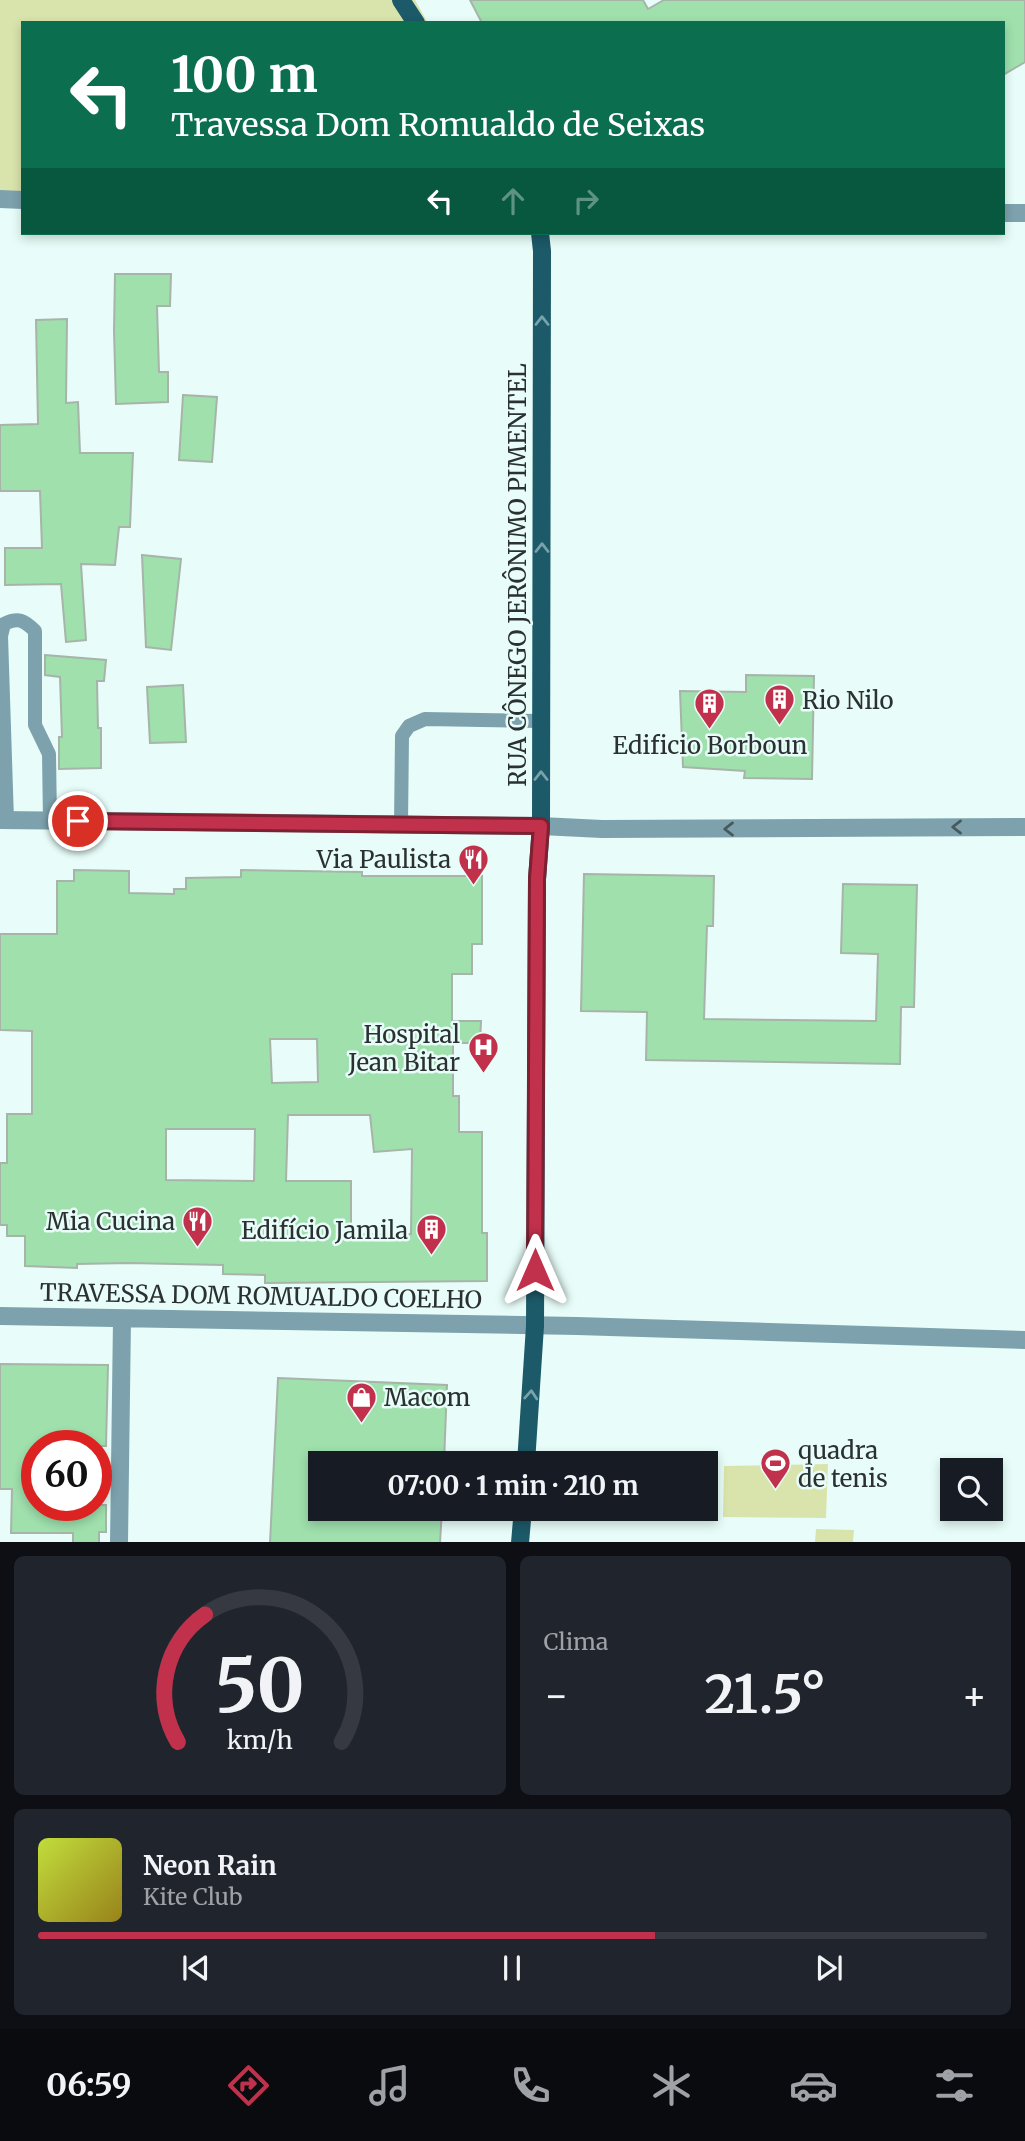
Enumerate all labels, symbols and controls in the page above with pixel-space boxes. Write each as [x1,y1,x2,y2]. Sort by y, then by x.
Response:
text: 100 m [171,44,318,105]
icon: left [56,49,147,140]
text: Travessa Dom Romualdo de Seixas [171,105,705,145]
icon: left [421,182,459,220]
icon: ahead [494,182,532,220]
icon: right [567,182,605,220]
one-way arrow [534,315,550,325]
street label: RUA CÔNEGO JERÔNIMO PIMENTEL [502,363,533,787]
one-way arrow [534,542,550,553]
building icon: Rio Nilo [762,683,796,727]
place label: Rio Nilo [802,685,894,716]
building icon: Edificio Borboun [693,686,727,730]
place label: Edificio Borboun [613,730,808,761]
one-way arrow [533,770,549,780]
pin [48,791,108,851]
icon: arrive [59,802,97,840]
one-way arrow [951,819,962,835]
one-way arrow [724,821,735,836]
restaurant icon: Via Paulista [457,842,491,886]
place label: Via Paulista [316,844,451,875]
place label: Hospital Jean Bitar [347,1019,460,1078]
hospital icon: Hospital Jean Bitar [466,1031,500,1075]
restaurant icon: Mia Cucina [181,1204,215,1248]
place label: Mia Cucina [46,1206,175,1237]
building icon: Edifício Jamila [414,1213,448,1257]
place label: Edifício Jamila [241,1215,408,1246]
position arrow [498,1233,572,1307]
street label: TRAVESSA DOM ROMUALDO COELHO [40,1277,482,1315]
shop icon: Macom [344,1380,378,1424]
place label: Macom [384,1382,471,1413]
one-way arrow [523,1389,538,1400]
speed limit sign: 60 [21,1430,112,1521]
place label: quadra de tenis [798,1435,888,1494]
sports icon: quadra de tenis [758,1447,792,1491]
map controls [940,1458,1003,1521]
button: search [940,1458,1003,1521]
text: 07:00 · 1 min · 210 m [387,1469,639,1502]
text: Clima [544,1627,608,1656]
text: 50 [215,1640,305,1732]
text: 21.5° [705,1662,826,1727]
text: − [544,1672,569,1719]
text: + [962,1672,987,1719]
text: km/h [227,1723,293,1755]
text: Neon Rain [143,1849,277,1882]
text: Kite Club [143,1882,242,1911]
icon: previous [177,1949,215,1987]
icon: pause [493,1949,531,1987]
icon: next [810,1949,848,1987]
icon: directions [224,2061,273,2110]
icon: music [365,2061,414,2110]
icon: phone [506,2061,555,2110]
icon: climate [647,2061,696,2110]
icon: car [789,2061,838,2110]
icon: filters [930,2061,979,2110]
text: 06:59 [46,2065,131,2105]

